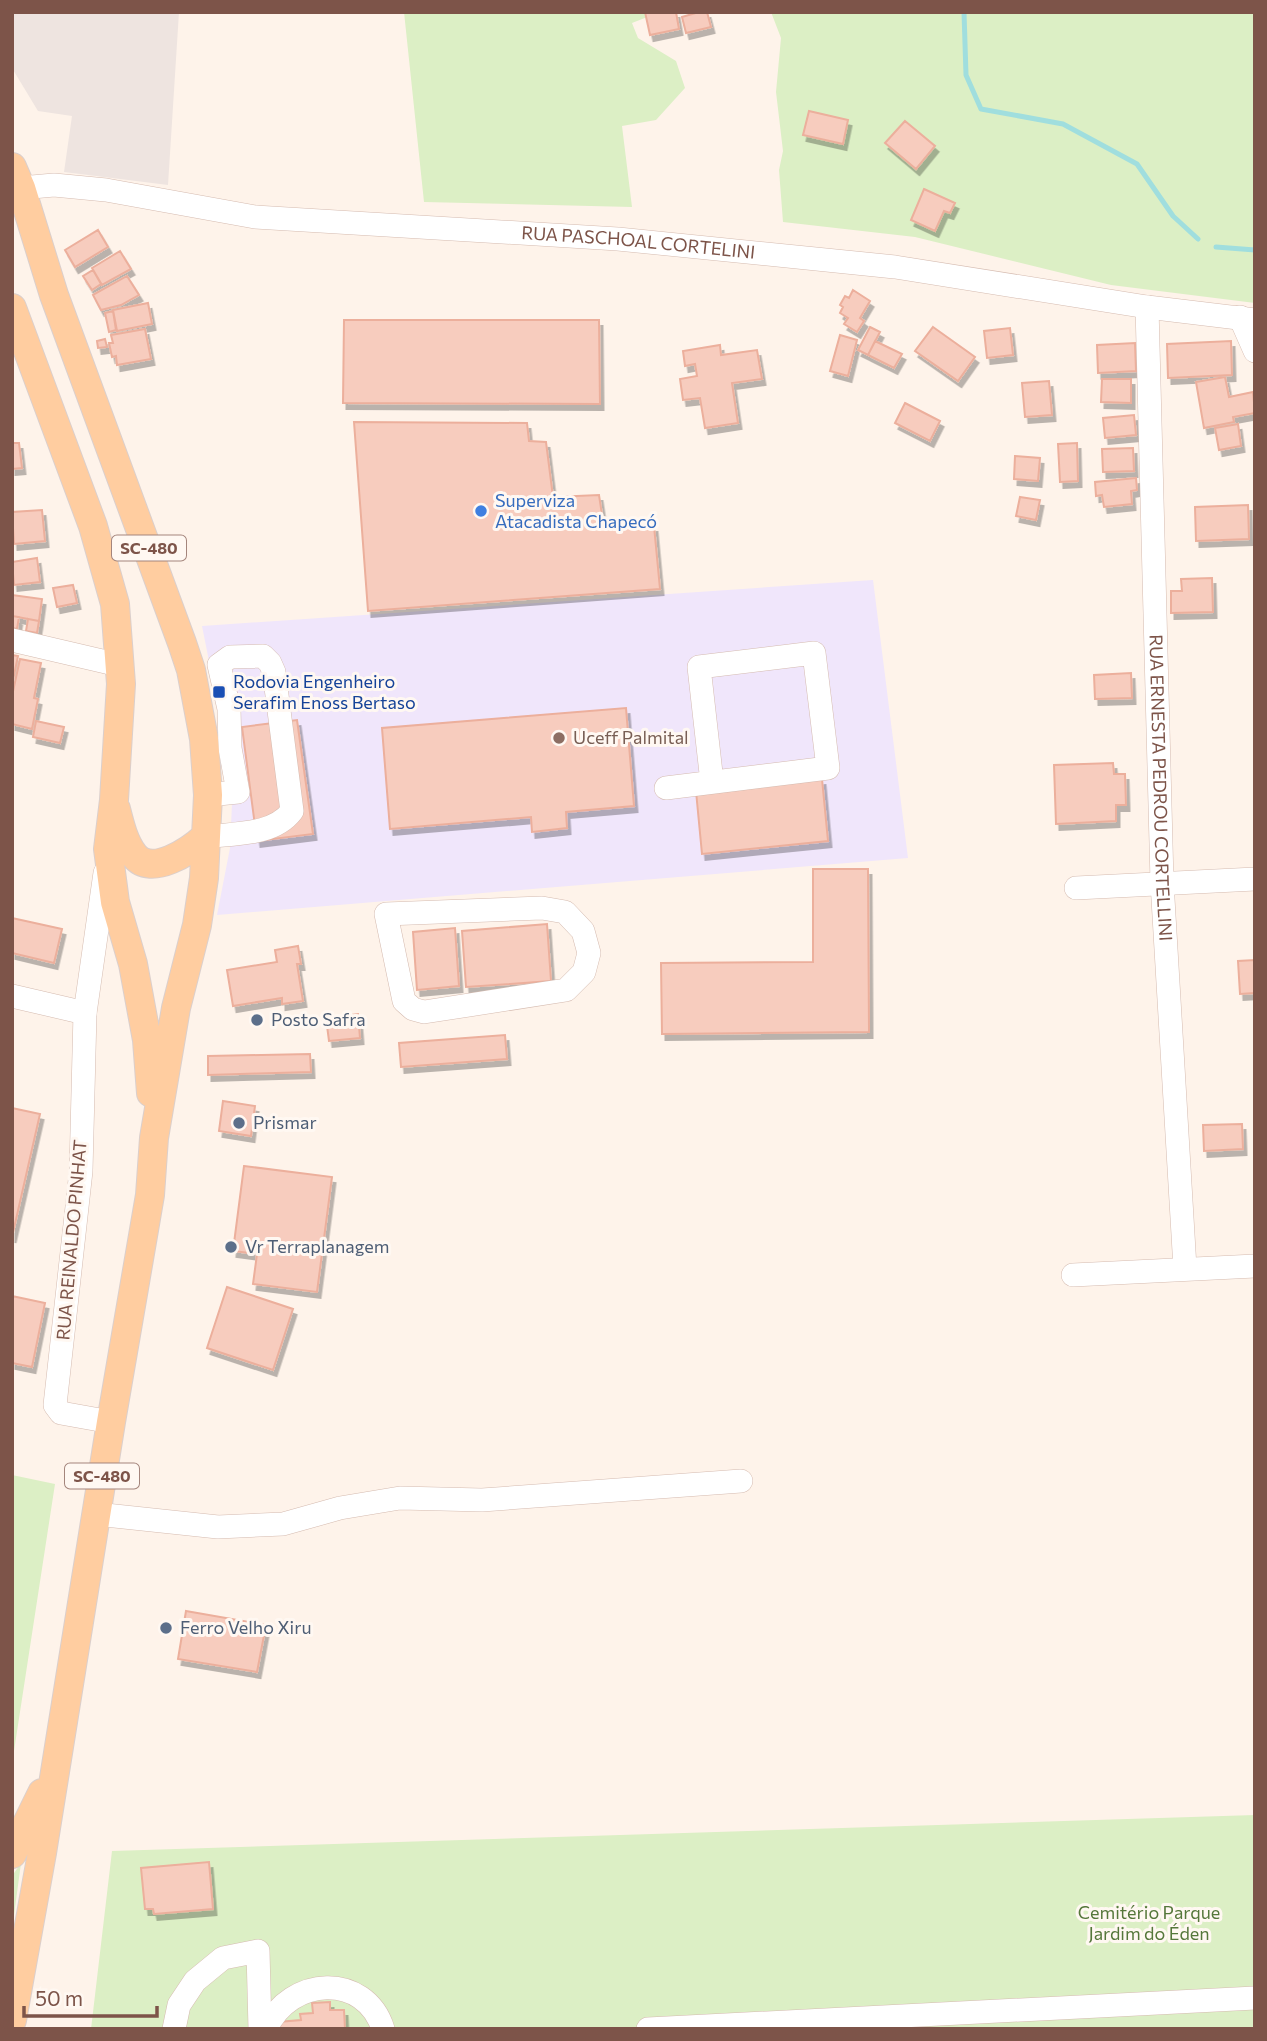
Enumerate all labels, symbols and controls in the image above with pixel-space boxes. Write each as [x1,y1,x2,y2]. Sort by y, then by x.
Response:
street label: RUA PASCHOAL CORTELINI [521,221,756,263]
place label: Superviza Atacadista Chapecó [495,489,657,532]
marker: Superviza Atacadista Chapecó [473,503,489,519]
road number: SC-480 [112,536,186,561]
street label: RUA ERNESTA PEDROU CORTELLINI [1146,634,1178,942]
place label: Rodovia Engenheiro Serafim Enoss Bertaso [233,670,416,713]
marker: Rodovia Engenheiro Serafim Enoss Bertaso [211,684,227,700]
place label: Uceff Palmital [573,726,689,748]
marker: Uceff Palmital [551,730,567,746]
place label: Posto Safra [271,1008,366,1030]
marker: Posto Safra [249,1012,265,1028]
place label: Prismar [253,1111,317,1133]
marker: Prismar [231,1115,247,1131]
street label: RUA REINALDO PINHAT [51,1139,91,1341]
place label: Vr Terraplanagem [245,1235,390,1257]
marker: Vr Terraplanagem [223,1239,239,1255]
road number: SC-480 [65,1464,139,1488]
place label: Ferro Velho Xiru [180,1616,311,1638]
marker: Ferro Velho Xiru [158,1620,174,1636]
park label: Cemitério Parque Jardim do Éden [1078,1901,1220,1944]
scale bar [24,1974,158,2018]
text: 50 m [35,1985,83,2010]

